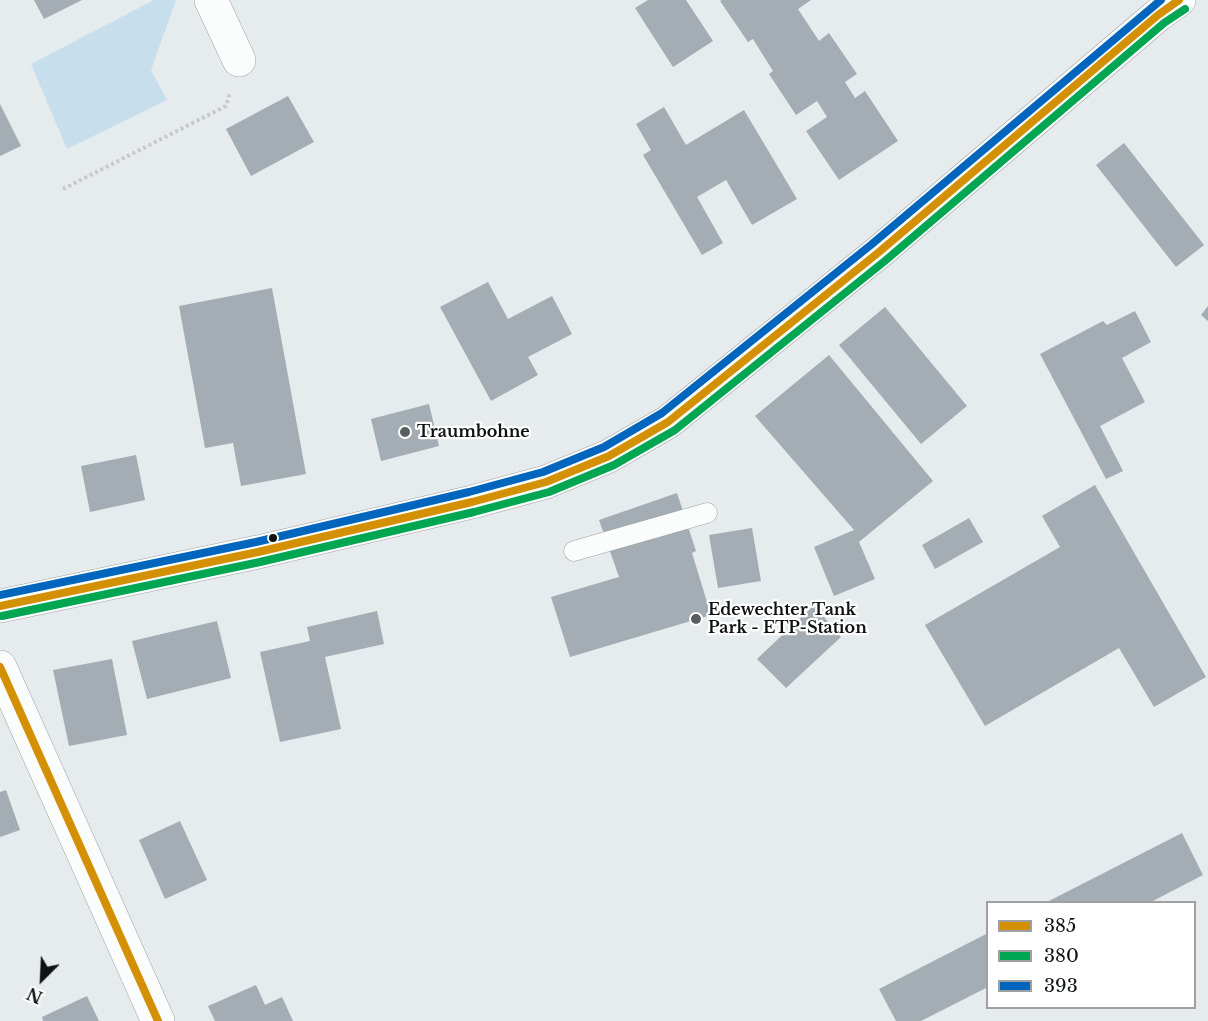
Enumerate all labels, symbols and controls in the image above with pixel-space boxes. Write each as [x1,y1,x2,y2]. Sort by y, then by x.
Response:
place label: Traumbohne [417,422,530,442]
marker: Traumbohne [398,425,412,439]
unlabelled marker [267,532,279,544]
place label: Edewechter Tank Park - ETP-Station [708,600,867,638]
marker: Edewechter Tank Park - ETP-Station [689,612,703,626]
legend [986,901,1196,1009]
text: 385 [1044,915,1076,937]
text: 380 [1044,945,1079,967]
north arrow [12,949,72,1009]
text: 393 [1044,975,1078,997]
text: N [24,983,46,1008]

